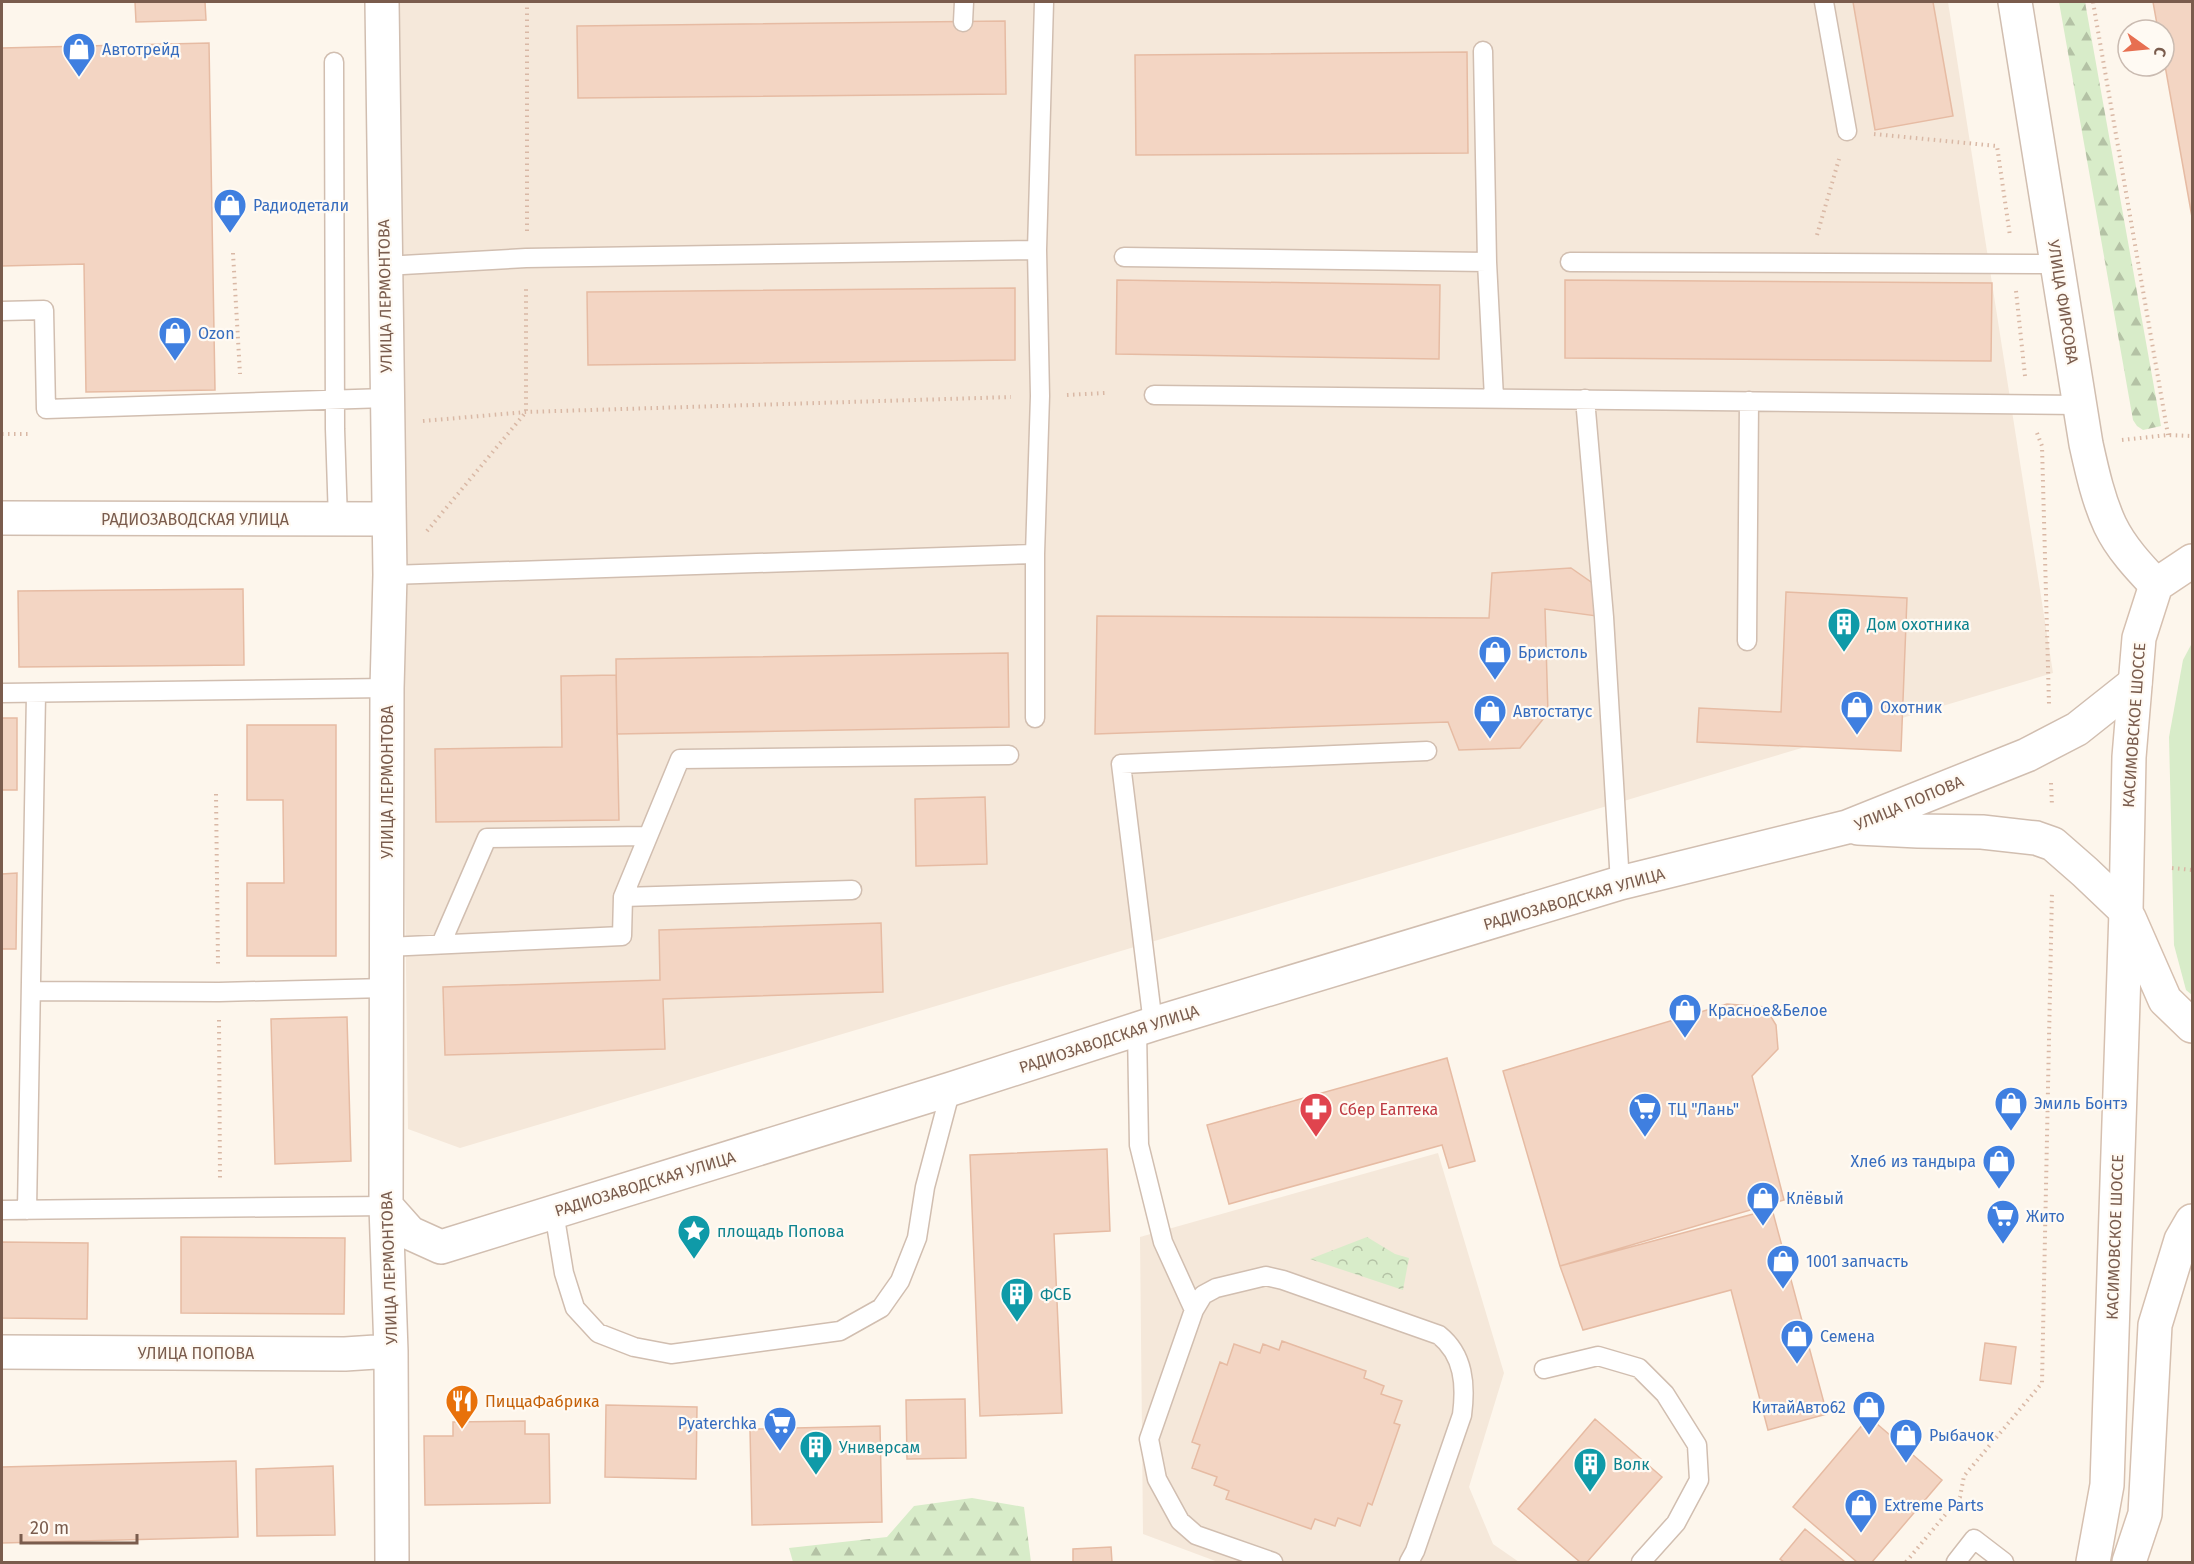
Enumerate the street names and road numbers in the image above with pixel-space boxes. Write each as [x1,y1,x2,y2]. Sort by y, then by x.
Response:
street label: УЛИЦА ЛЕРМОНТОВА [374,218,396,373]
street label: УЛИЦА ФИРСОВА [2044,238,2082,366]
street label: РАДИОЗАВОДСКАЯ УЛИЦА [101,510,290,529]
street label: КАСИМОВСКОЕ ШОССЕ [2119,642,2149,808]
street label: УЛИЦА ЛЕРМОНТОВА [378,704,397,859]
street label: УЛИЦА ПОПОВА [1852,771,1967,834]
street label: РАДИОЗАВОДСКАЯ УЛИЦА [1481,864,1668,934]
street label: РАДИОЗАВОДСКАЯ УЛИЦА [1017,1001,1202,1077]
street label: РАДИОЗАВОДСКАЯ УЛИЦА [552,1147,738,1221]
street label: КАСИМОВСКОЕ ШОССЕ [2103,1154,2127,1320]
street label: УЛИЦА ЛЕРМОНТОВА [377,1190,401,1345]
street label: УЛИЦА ПОПОВА [138,1344,255,1363]

